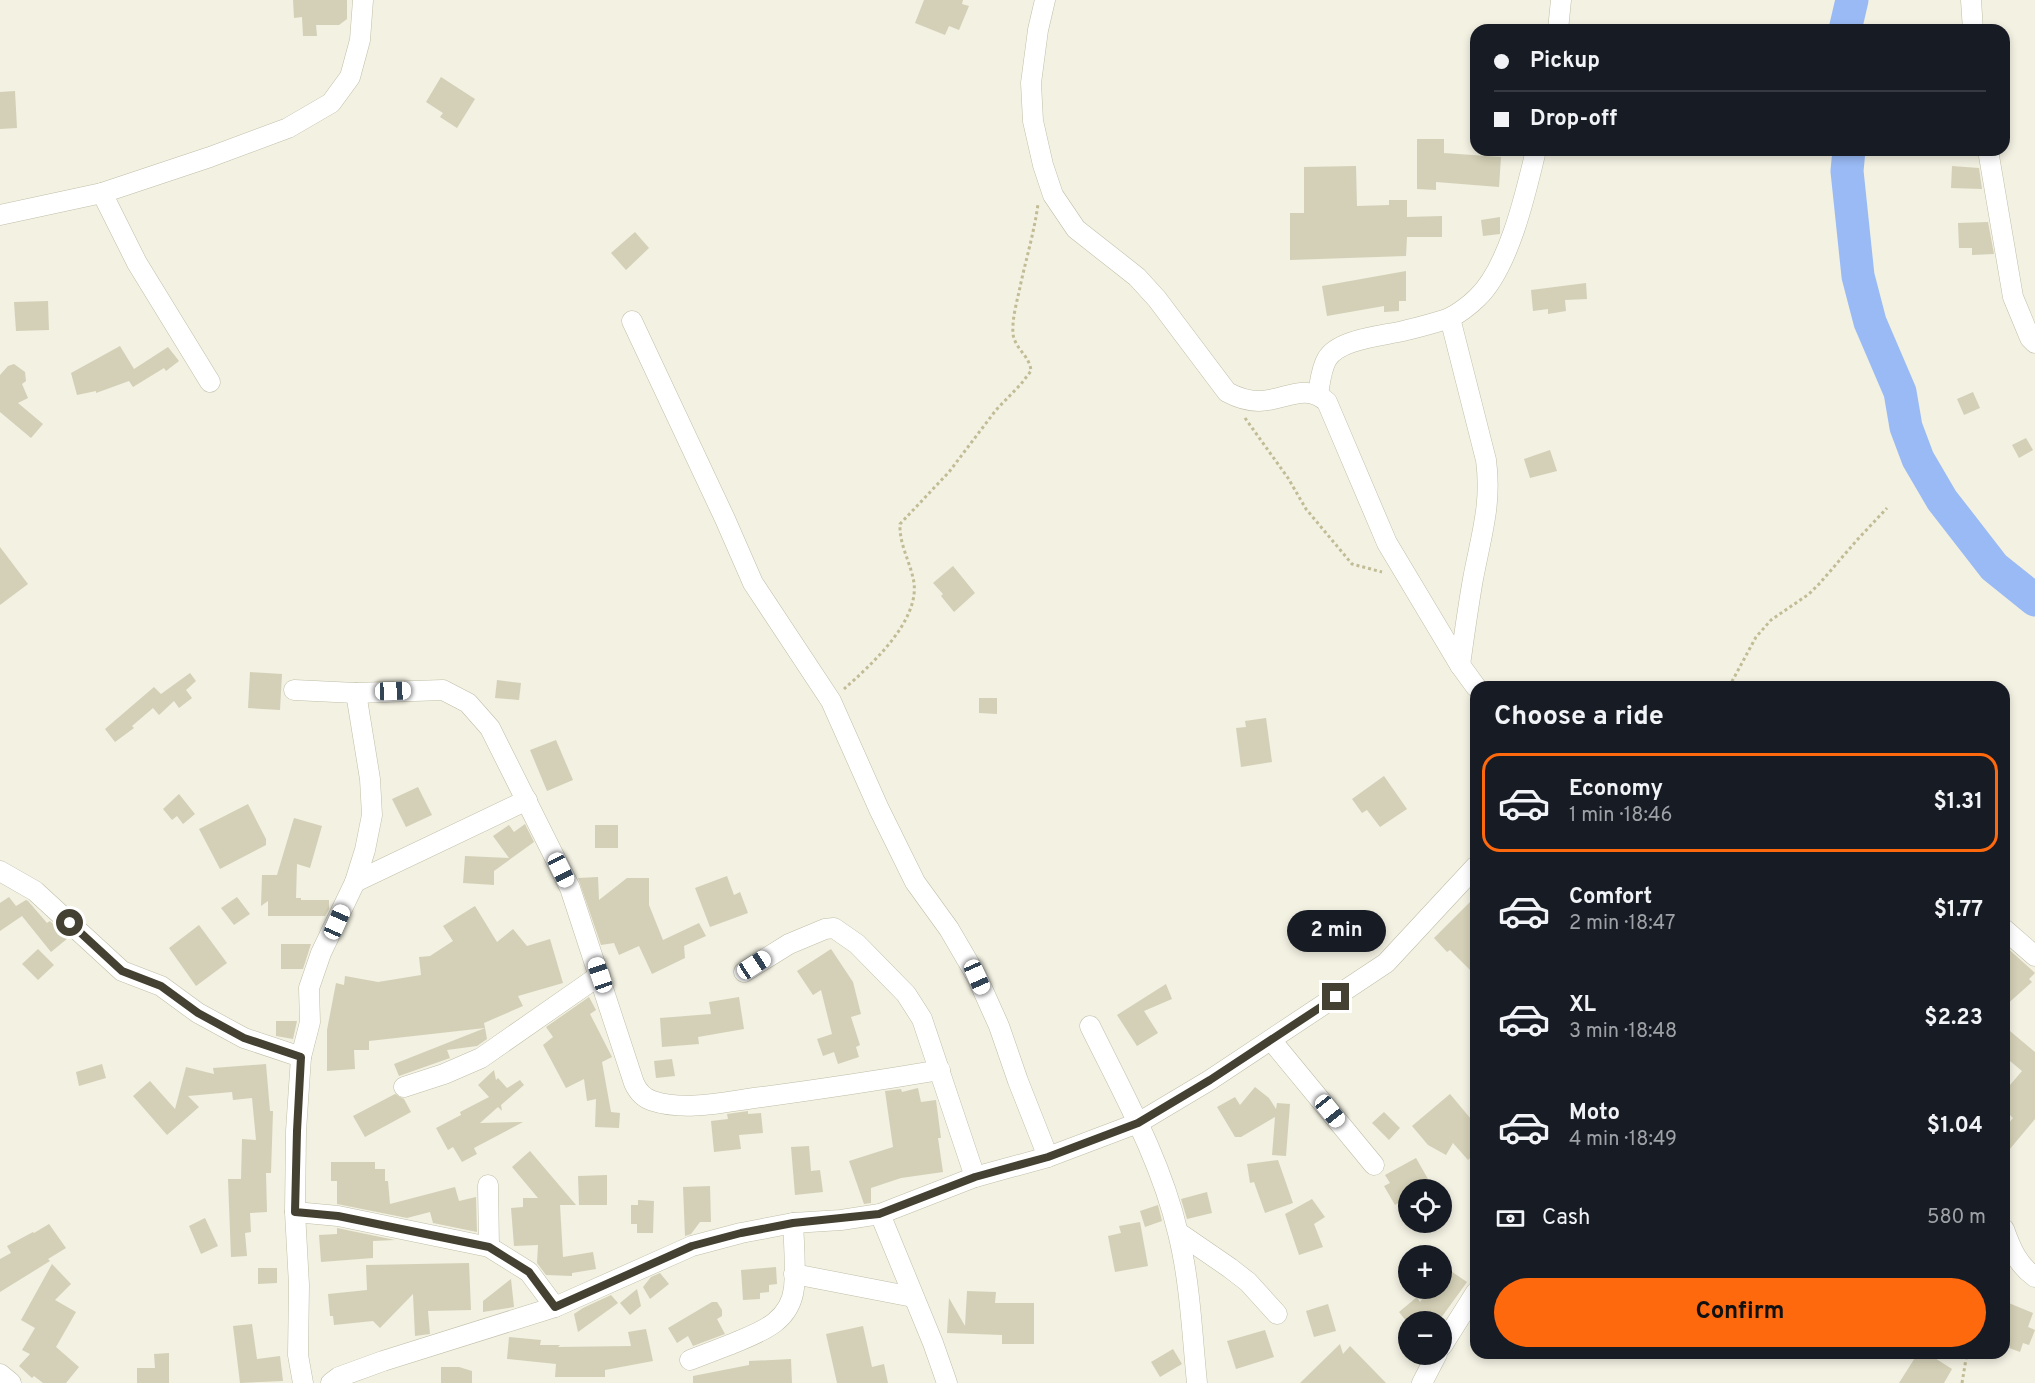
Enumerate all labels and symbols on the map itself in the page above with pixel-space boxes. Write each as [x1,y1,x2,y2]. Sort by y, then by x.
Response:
car [375,681,411,701]
car [545,850,577,890]
car [321,902,353,942]
route start [56,909,83,936]
callout: 2 min [1286,910,1386,952]
car [734,948,774,982]
car [586,955,614,995]
car [961,957,993,997]
route end [1322,983,1349,1010]
car [1312,1091,1348,1131]

